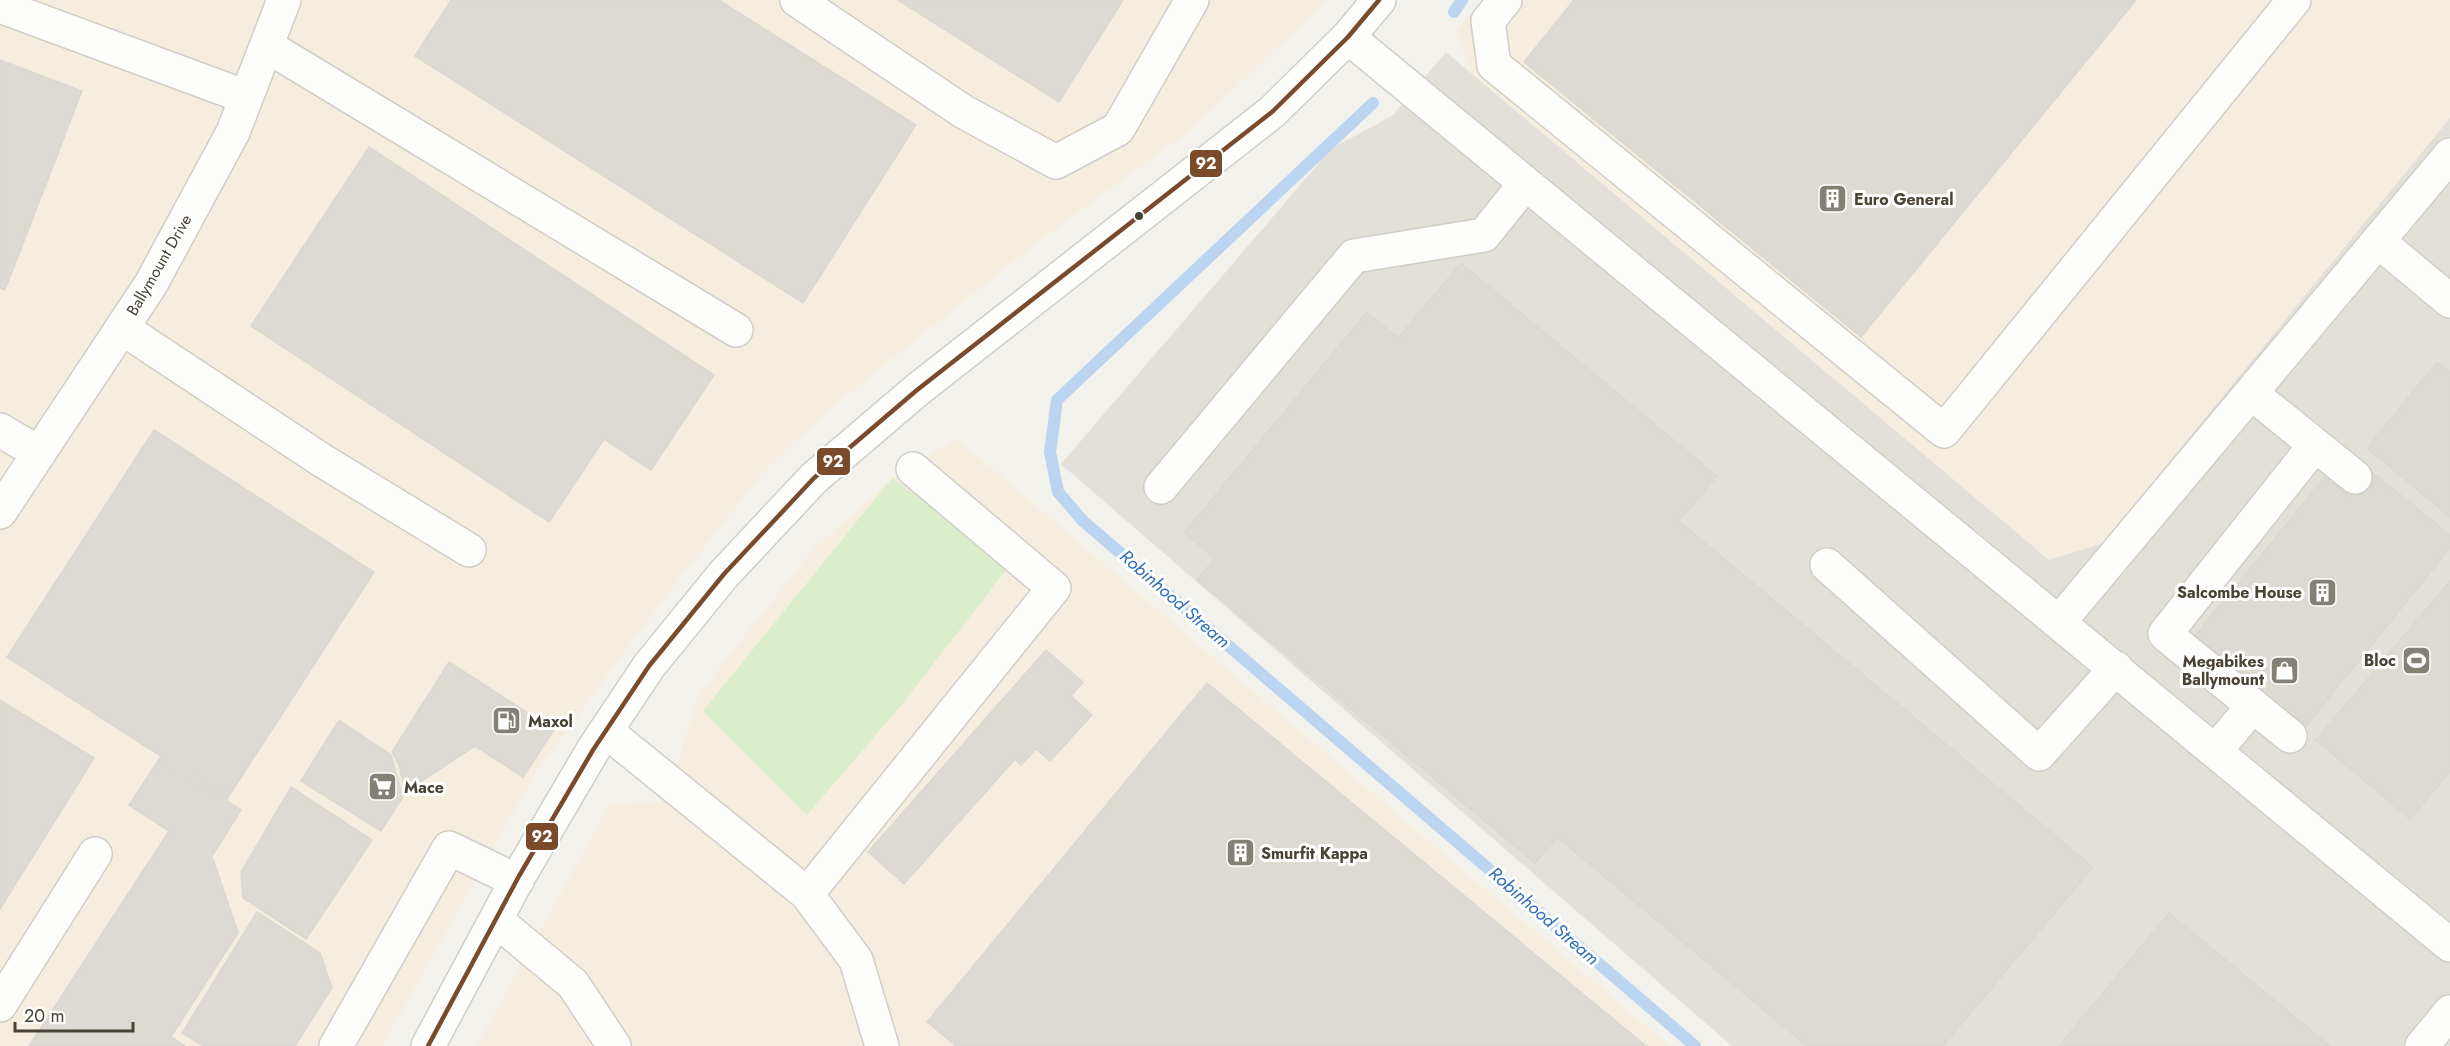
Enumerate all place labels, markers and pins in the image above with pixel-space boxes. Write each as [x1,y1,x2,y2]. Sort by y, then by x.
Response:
building icon: Euro General [1817,183,1849,215]
place label: Euro General [1854,188,1954,211]
unlabelled marker [1133,210,1145,222]
building icon: Salcombe House [2307,576,2339,608]
place label: Salcombe House [2177,581,2302,604]
sports icon: Bloc [2401,644,2433,676]
place label: Bloc [2364,649,2396,672]
place label: Megabikes Ballymount [2182,650,2265,691]
shop icon: Megabikes Ballymount [2269,654,2301,686]
fuel station icon: Maxol [491,705,523,737]
place label: Maxol [528,710,573,733]
supermarket icon: Mace [367,771,399,803]
place label: Mace [404,776,444,799]
building icon: Smurfit Kappa [1224,837,1256,869]
place label: Smurfit Kappa [1261,842,1368,865]

